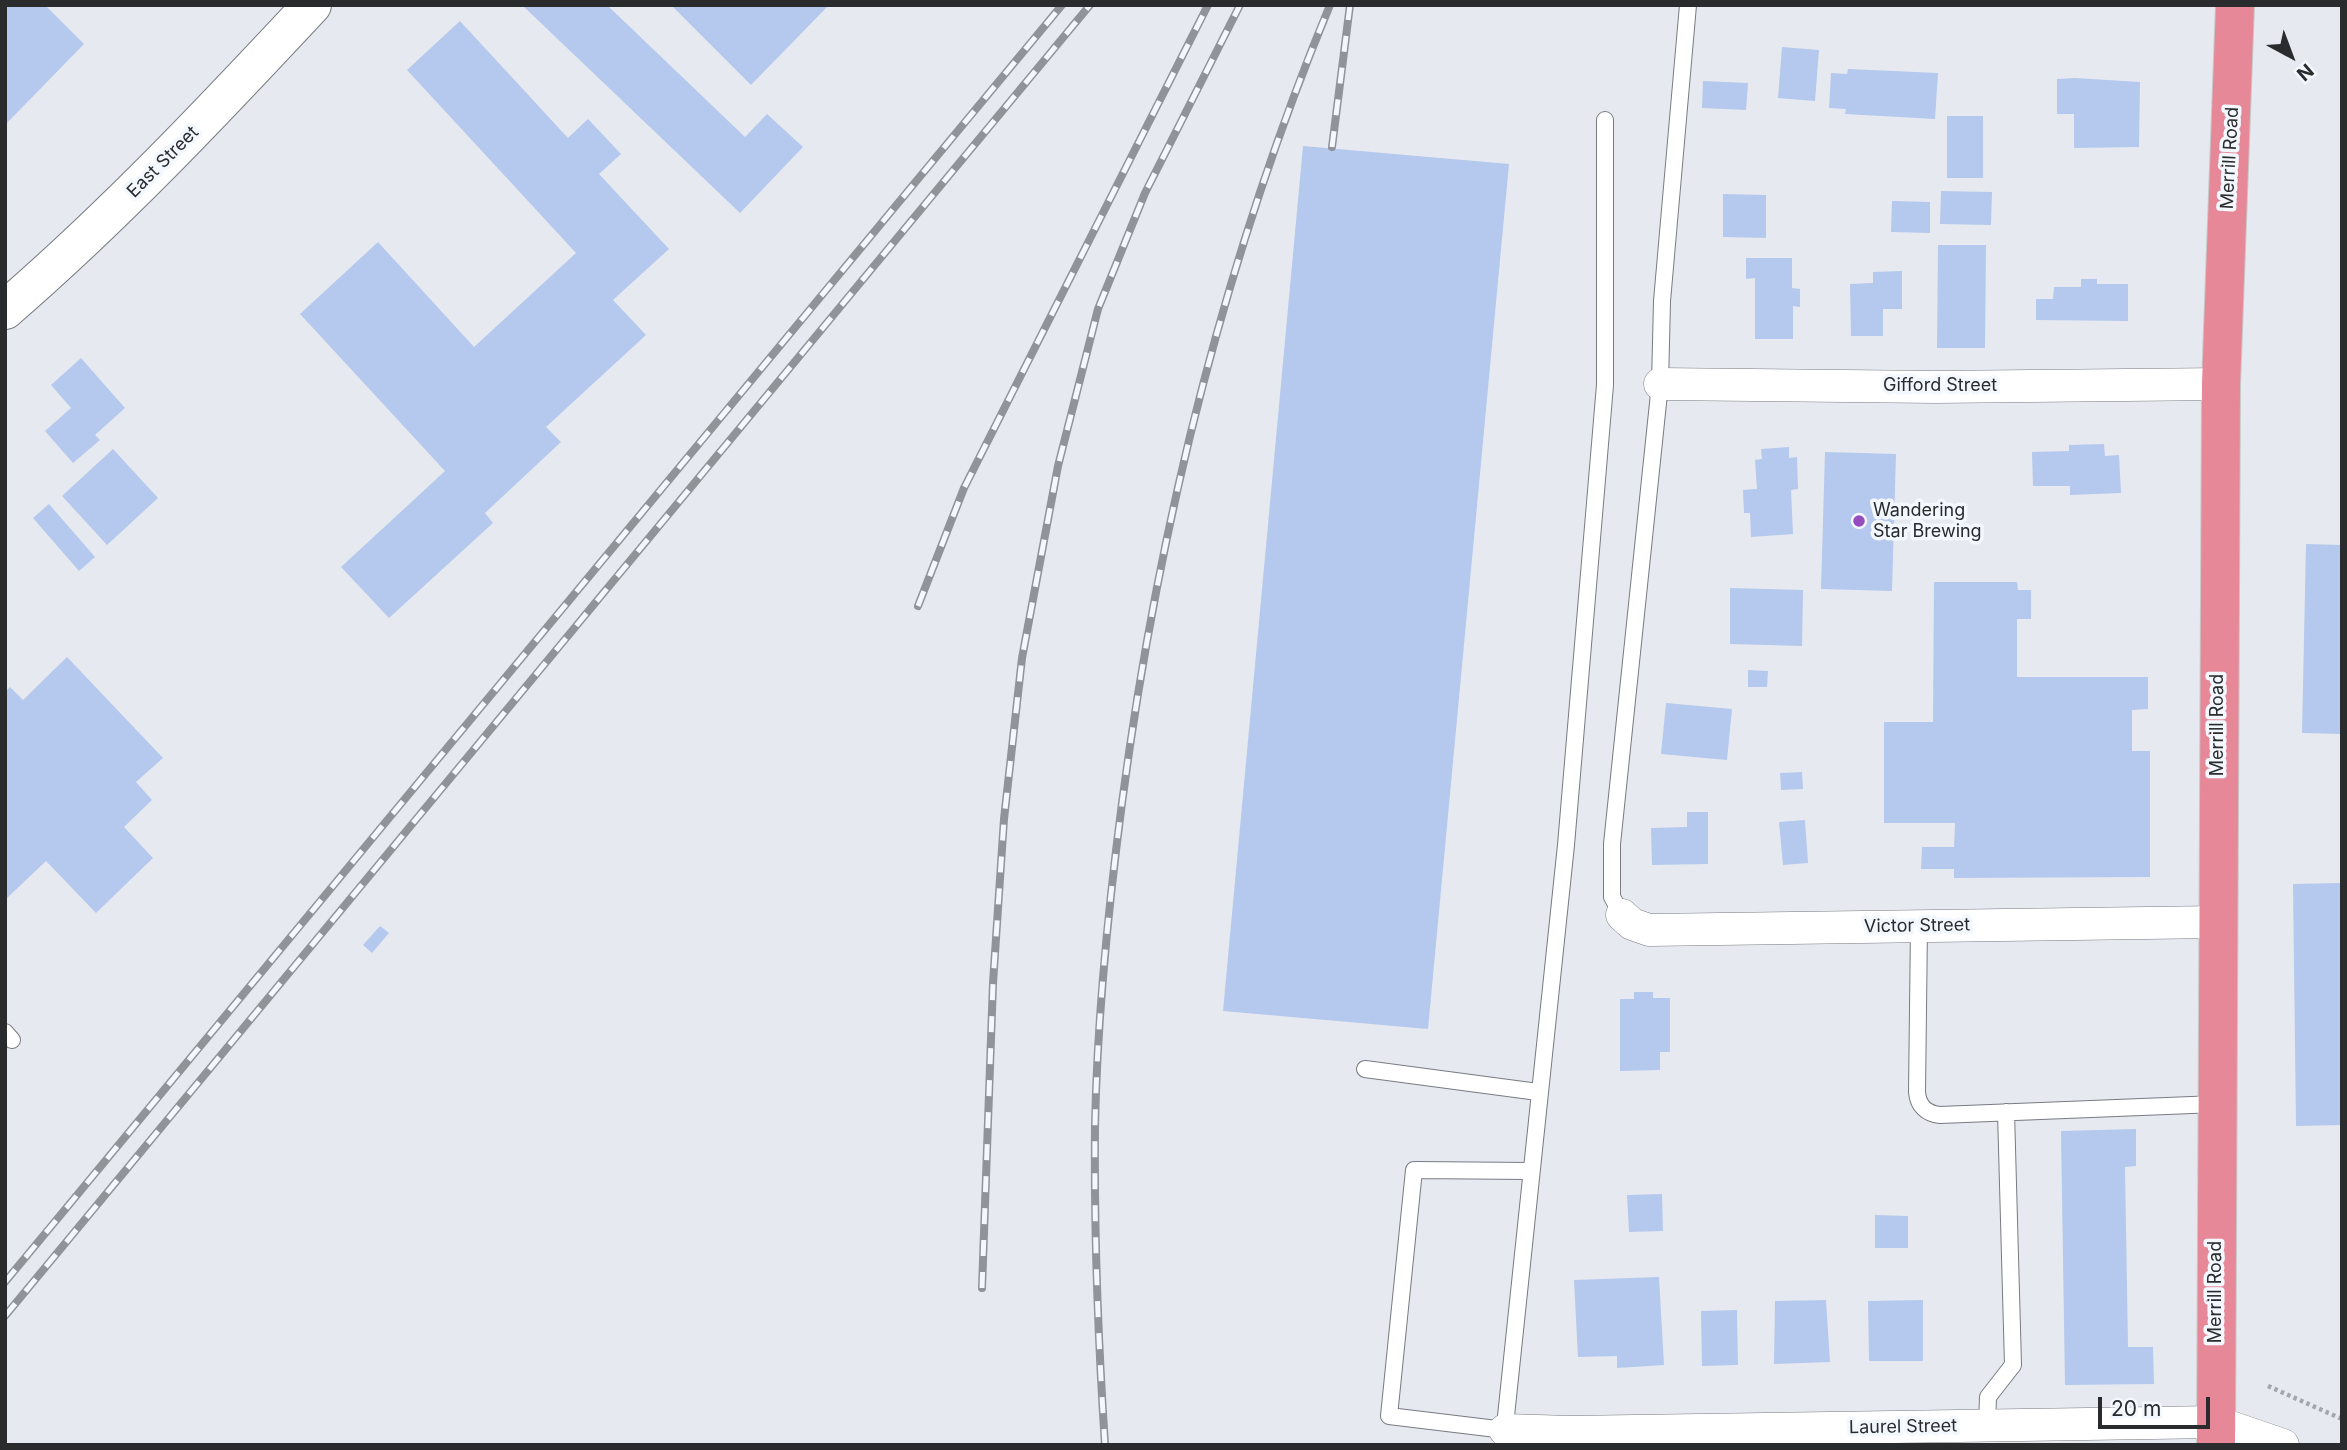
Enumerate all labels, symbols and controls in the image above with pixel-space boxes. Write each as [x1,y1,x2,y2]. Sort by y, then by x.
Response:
north arrow [2256,21,2326,91]
text: N [2292,59,2318,86]
street label: Merrill Road [2217,106,2243,210]
street label: East Street [123,122,203,202]
street label: Gifford Street [1883,375,1997,397]
place label: Wandering Star Brewing [1873,500,1982,542]
marker: Wandering Star Brewing [1851,513,1867,529]
street label: Merrill Road [2207,674,2229,776]
street label: Victor Street [1864,914,1970,938]
street label: Merrill Road [2205,1241,2227,1343]
scale bar [2102,1384,2214,1428]
text: 20 m [2111,1396,2161,1421]
street label: Laurel Street [1849,1415,1957,1439]

